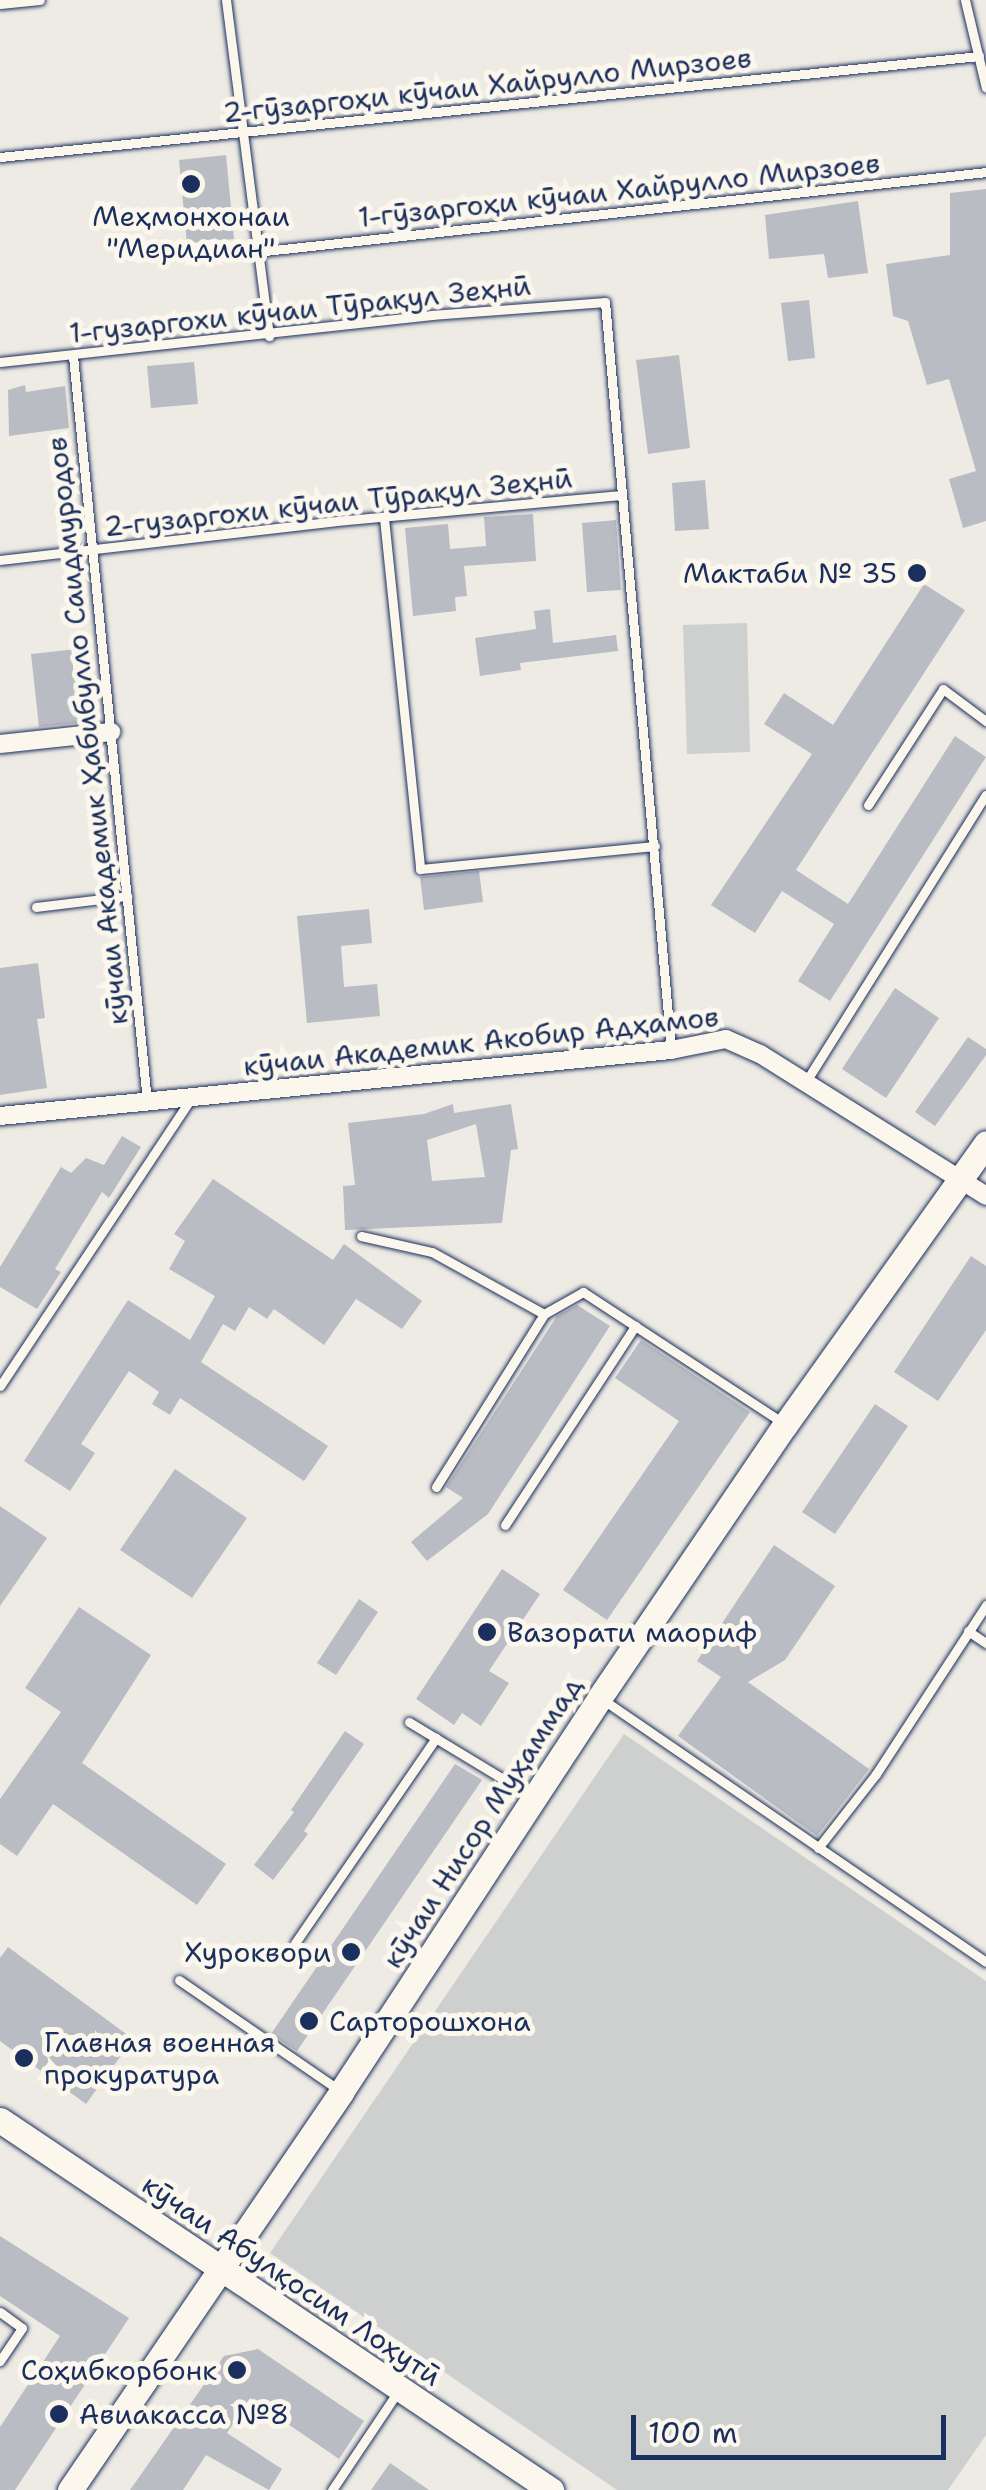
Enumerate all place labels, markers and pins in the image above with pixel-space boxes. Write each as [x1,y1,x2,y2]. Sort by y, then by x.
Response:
marker: Меҳмонхонаи "Меридиан" [180,173,202,195]
place label: Меҳмонхонаи "Меридиан" [92,199,290,265]
place label: Мактаби № 35 [683,556,897,590]
marker: Мактаби № 35 [906,562,928,584]
place label: Вазорати маориф [507,1615,757,1649]
marker: Вазорати маориф [476,1621,498,1643]
place label: Хуроквори [184,1935,331,1969]
marker: Хуроквори [340,1941,362,1963]
place label: Сарторошхона [329,2004,531,2038]
marker: Сарторошхона [298,2010,320,2032]
place label: Главная военная прокуратура [44,2025,275,2091]
marker: Главная военная прокуратура [13,2047,35,2069]
place label: Соҳибкорбонк [21,2353,217,2387]
marker: Соҳибкорбонк [226,2359,248,2381]
place label: Авиакасса №8 [79,2397,289,2431]
marker: Авиакасса №8 [48,2403,70,2425]

